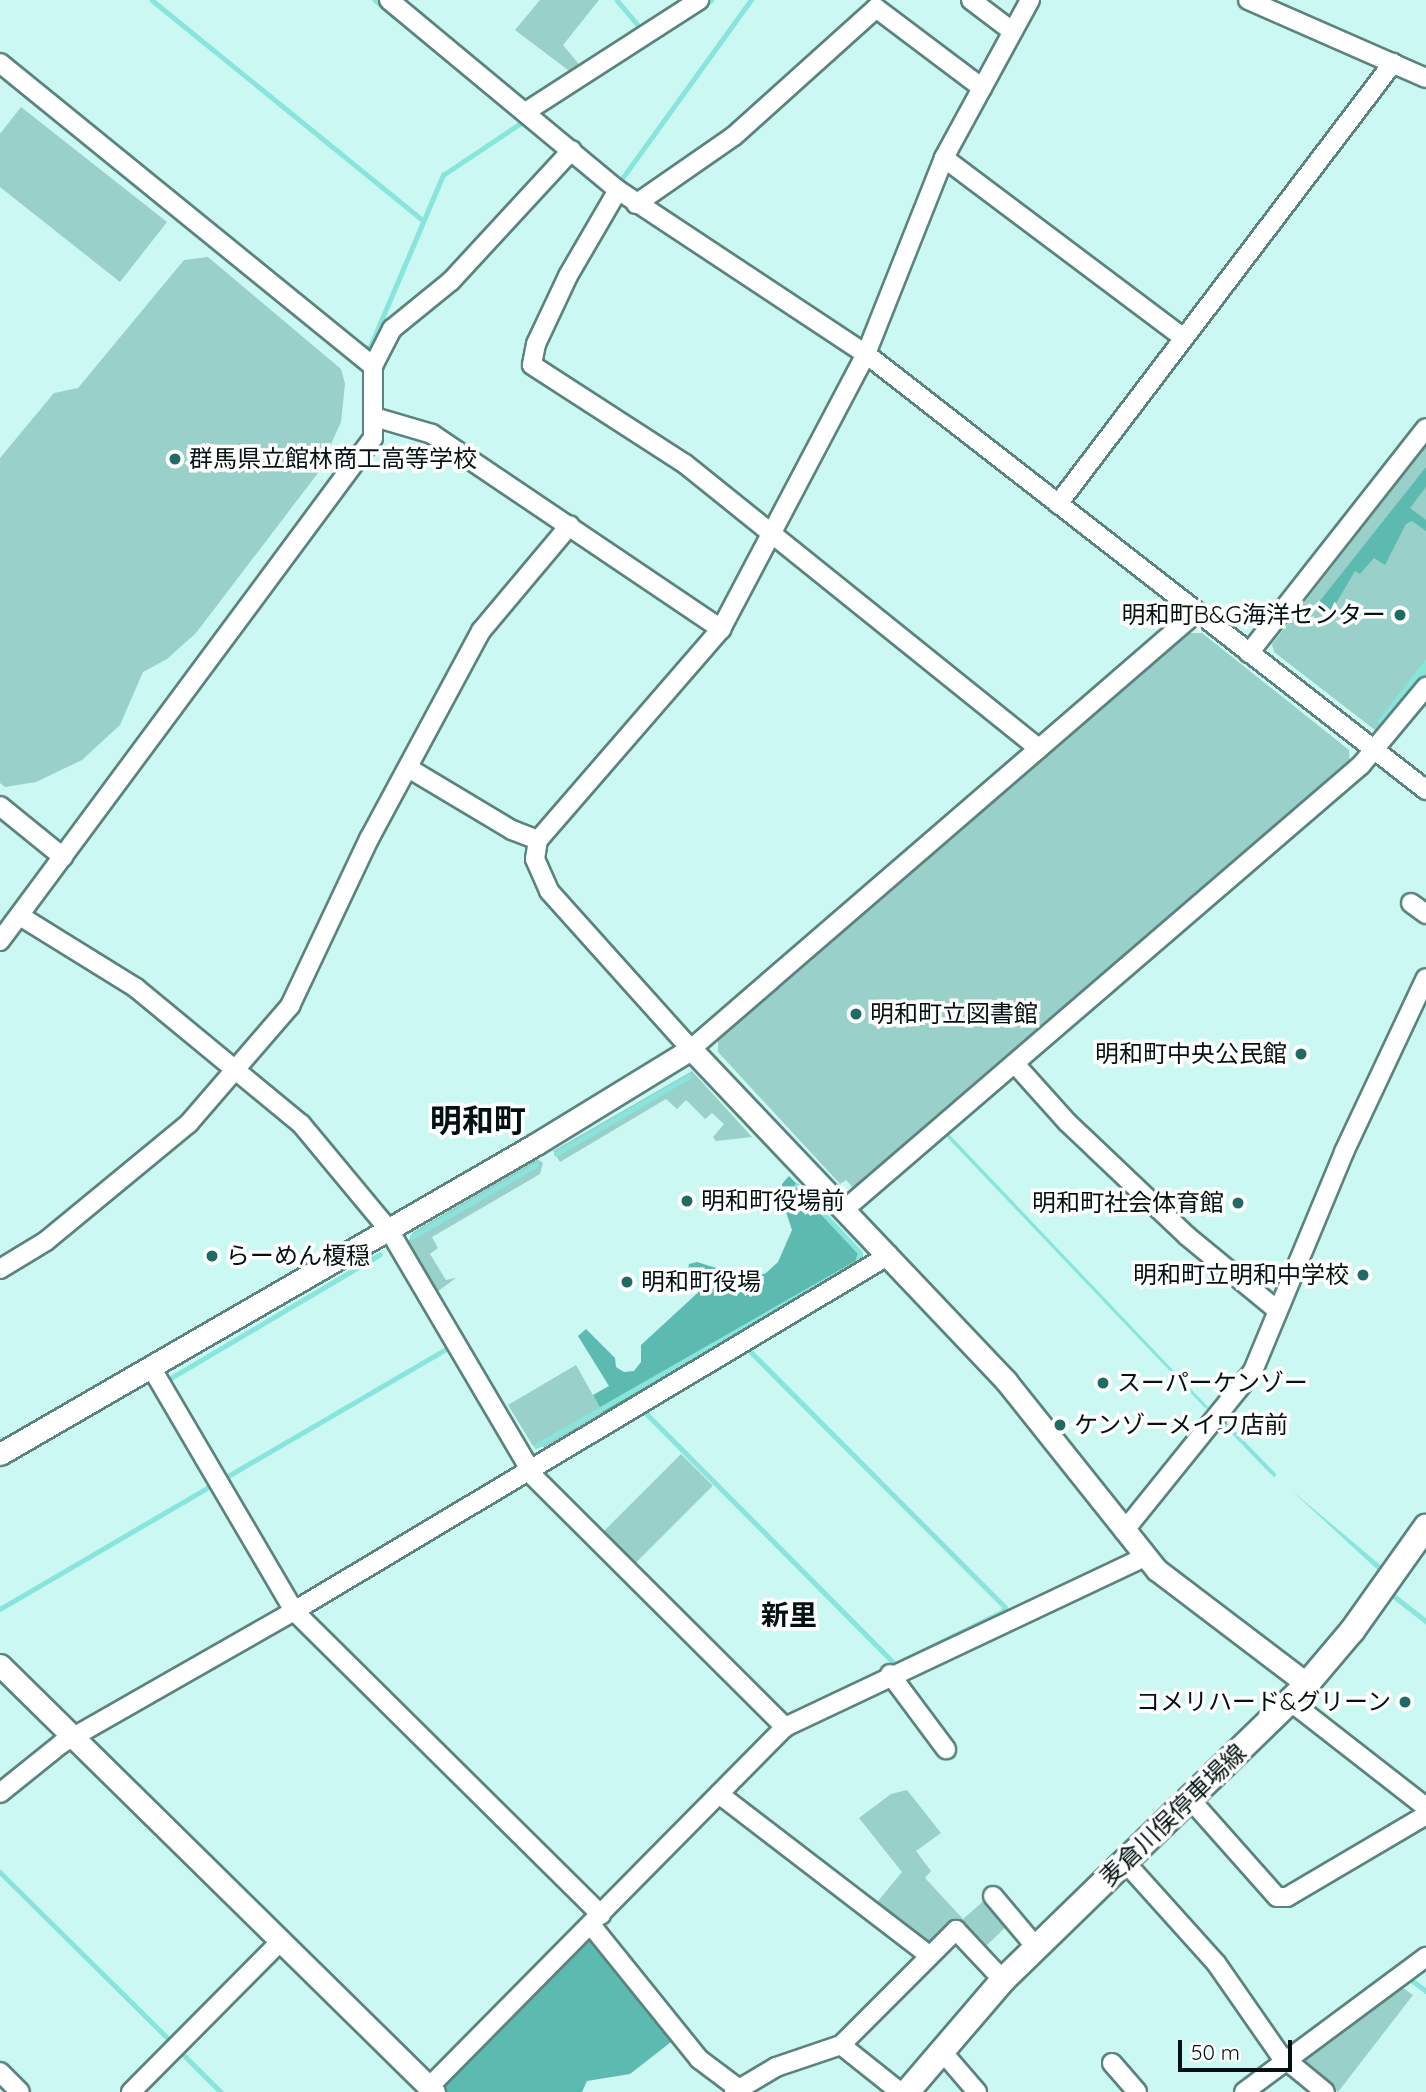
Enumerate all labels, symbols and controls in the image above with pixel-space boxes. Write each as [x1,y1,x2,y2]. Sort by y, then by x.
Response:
place label: 群馬県立館林商工高等学校 [189,445,477,473]
marker: 群馬県立館林商工高等学校 [167,451,183,467]
place label: 明和町B&G海洋センター [1121,601,1386,629]
marker: 明和町B&G海洋センター [1392,607,1408,623]
place label: 明和町立図書館 [870,1000,1038,1028]
marker: 明和町立図書館 [848,1006,864,1022]
place label: 明和町中央公民館 [1095,1040,1287,1068]
marker: 明和町中央公民館 [1293,1046,1309,1062]
district label: 明和町 [430,1101,526,1139]
place label: 明和町役場前 [701,1187,845,1215]
place label: 明和町社会体育館 [1032,1189,1224,1217]
marker: 明和町役場前 [679,1193,695,1209]
marker: 明和町社会体育館 [1230,1195,1246,1211]
place label: らーめん榎穏 [226,1242,370,1270]
marker: らーめん榎穏 [204,1248,220,1264]
place label: 明和町立明和中学校 [1133,1261,1349,1289]
marker: 明和町立明和中学校 [1355,1267,1371,1283]
place label: 明和町役場 [641,1268,761,1296]
marker: 明和町役場 [619,1274,635,1290]
place label: スーパーケンゾー [1117,1369,1309,1397]
marker: スーパーケンゾー [1095,1375,1111,1391]
place label: ケンゾーメイワ店前 [1074,1411,1290,1439]
marker: ケンゾーメイワ店前 [1052,1417,1068,1433]
district label: 新里 [761,1598,817,1632]
place label: コメリハード&グリーン [1135,1688,1391,1716]
marker: コメリハード&グリーン [1397,1694,1413,1710]
street label: 麦倉川俣停車場線 [1094,1738,1252,1892]
scale bar [1181,2025,1295,2070]
text: 50 m [1191,2039,1240,2065]

